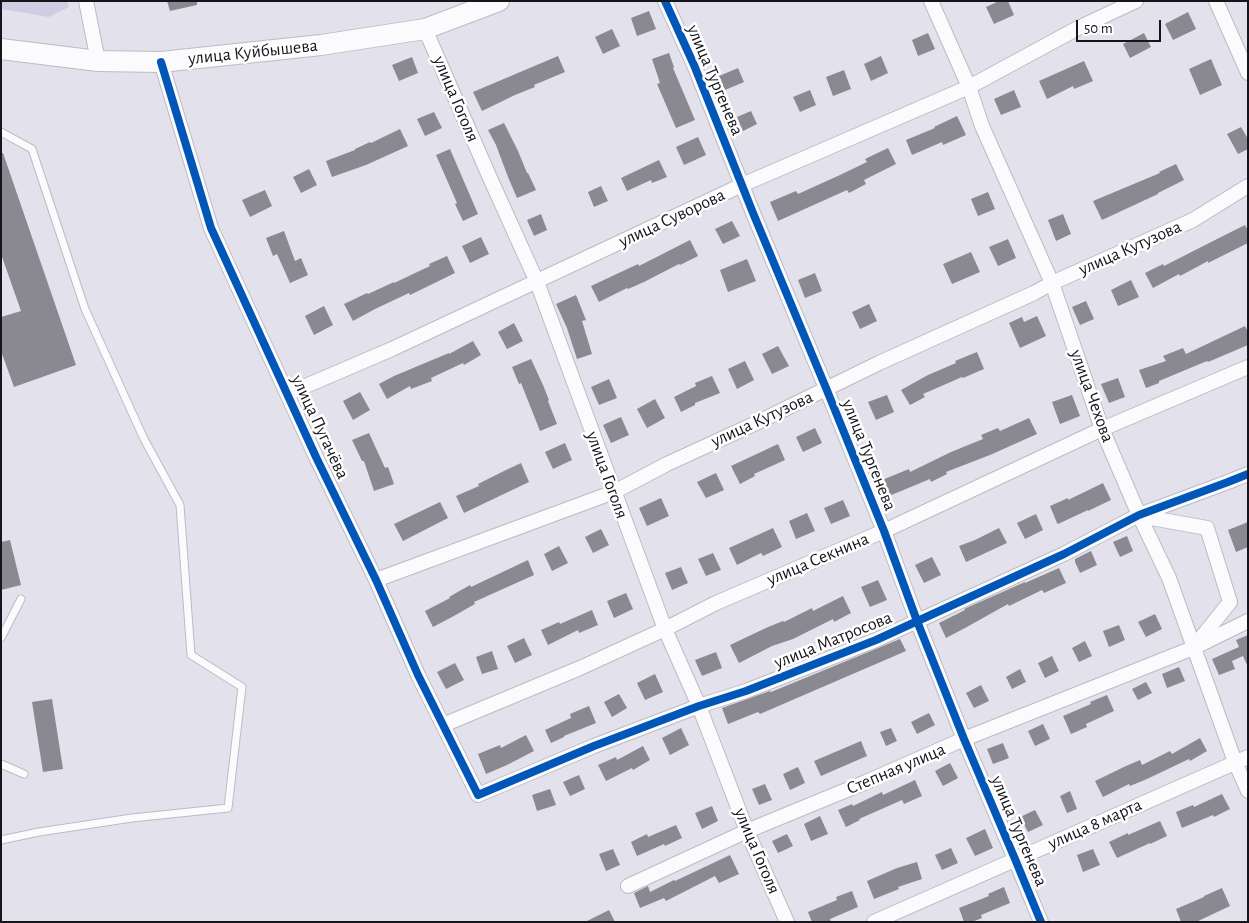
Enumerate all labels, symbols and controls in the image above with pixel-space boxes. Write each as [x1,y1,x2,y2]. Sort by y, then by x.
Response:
scale bar [1079,10,1164,42]
street label: улица Тургенева [682,21,748,139]
text: 50 m [1084,21,1113,36]
street label: улица Куйбышева [187,34,319,70]
street label: улица Гоголя [428,53,484,145]
street label: улица Суворова [615,184,729,252]
street label: улица Кутузова [1075,216,1185,280]
street label: улица Чехова [1065,347,1119,445]
street label: улица Пугачёва [286,371,354,483]
street label: улица Кутузова [708,386,816,452]
street label: улица Тургенева [837,396,901,514]
street label: улица Гоголя [581,428,633,522]
street label: улица Секнина [764,528,872,590]
street label: улица Матросова [771,607,895,673]
street label: Степная улица [843,738,949,800]
street label: улица Тургенева [986,772,1052,890]
street label: улица 8 марта [1045,794,1145,854]
street label: улица Гоголя [729,805,785,897]

